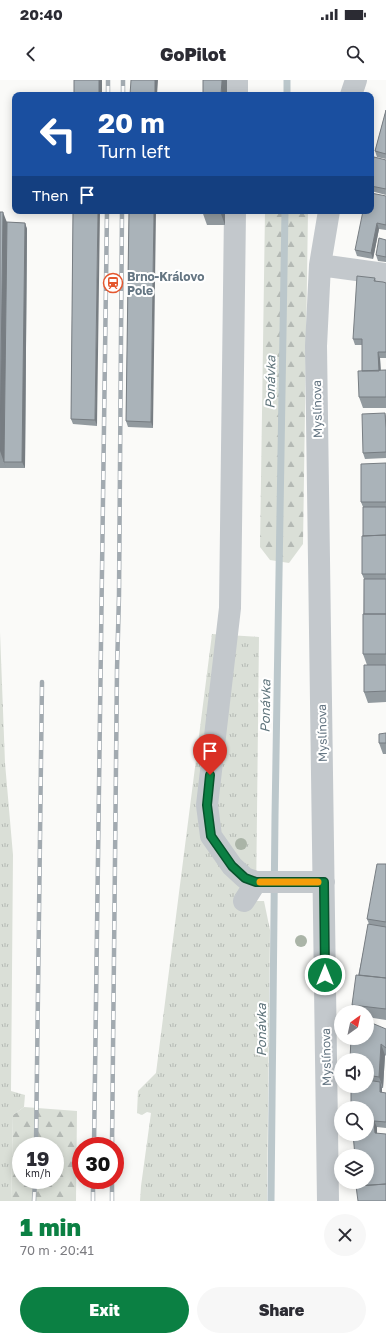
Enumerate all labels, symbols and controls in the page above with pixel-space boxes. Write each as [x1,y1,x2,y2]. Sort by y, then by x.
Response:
text: 20:40 [20,5,63,23]
icon: back [20,43,42,65]
text: GoPilot [160,43,226,65]
icon: search [344,43,366,65]
text: 20 m [98,106,165,139]
icon: left [32,108,84,160]
text: Turn left [98,140,171,162]
icon: arrive [76,184,98,206]
text: Then [32,186,68,204]
place label: Brno-Královo Pole [127,269,204,298]
station icon: Brno-Královo Pole [102,272,124,294]
water label: Ponávka [262,355,278,409]
street label: Myslínova [309,380,325,438]
water label: Ponávka [257,679,273,733]
street label: Myslínova [314,704,330,762]
pin [193,734,227,775]
icon: arrive [199,740,221,762]
position arrow [304,954,346,996]
water label: Ponávka [253,1003,269,1057]
north arrow [334,1005,374,1045]
map controls [334,1005,374,1189]
street label: Myslínova [318,1028,334,1086]
button: sound [334,1053,374,1093]
button: search [334,1101,374,1141]
speed limit sign: 30 [72,1137,124,1189]
text: 19 [26,1146,49,1170]
button: layers [334,1149,374,1189]
text: km/h [25,1167,51,1179]
text: 1 min [20,1212,81,1241]
button: close [324,1214,366,1256]
text: 70 m · 20:41 [20,1242,94,1258]
button: Exit [20,1287,189,1333]
button: Share [197,1287,366,1333]

